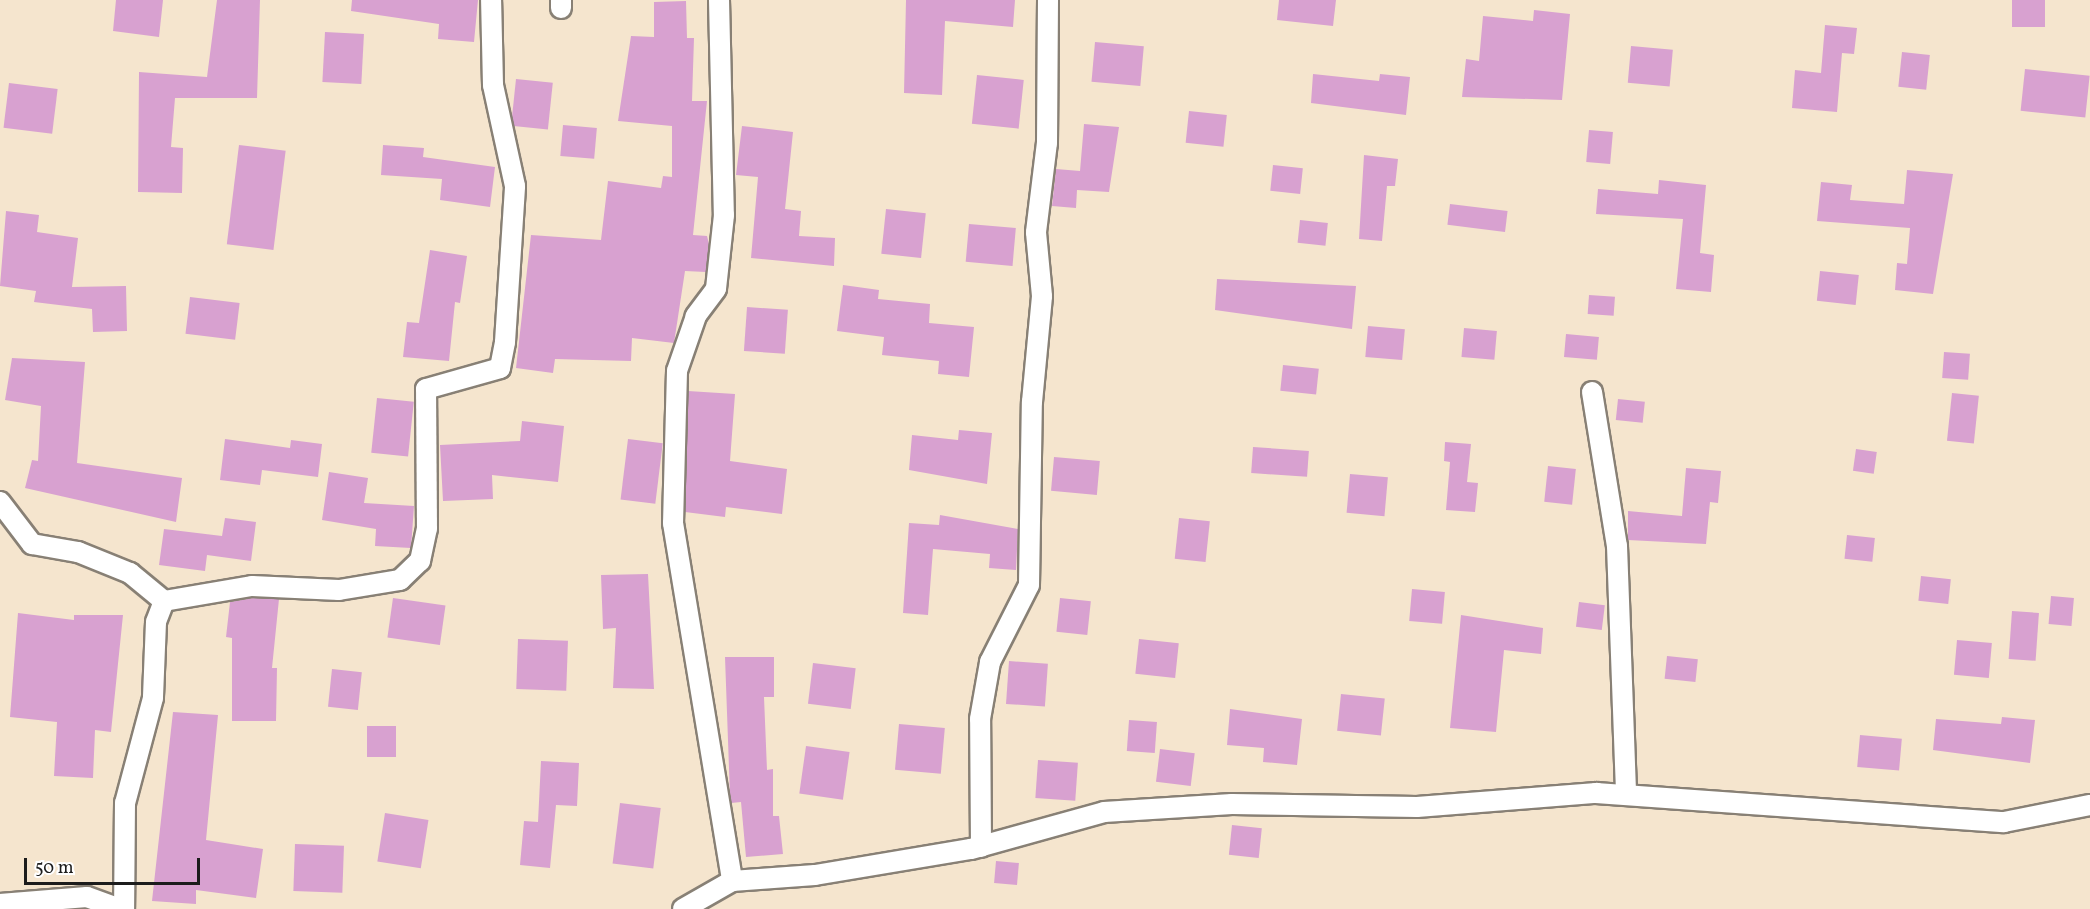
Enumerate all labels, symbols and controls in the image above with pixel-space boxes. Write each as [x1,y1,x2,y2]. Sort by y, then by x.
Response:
scale bar [27,846,202,884]
text: 50 m [35,856,74,881]

